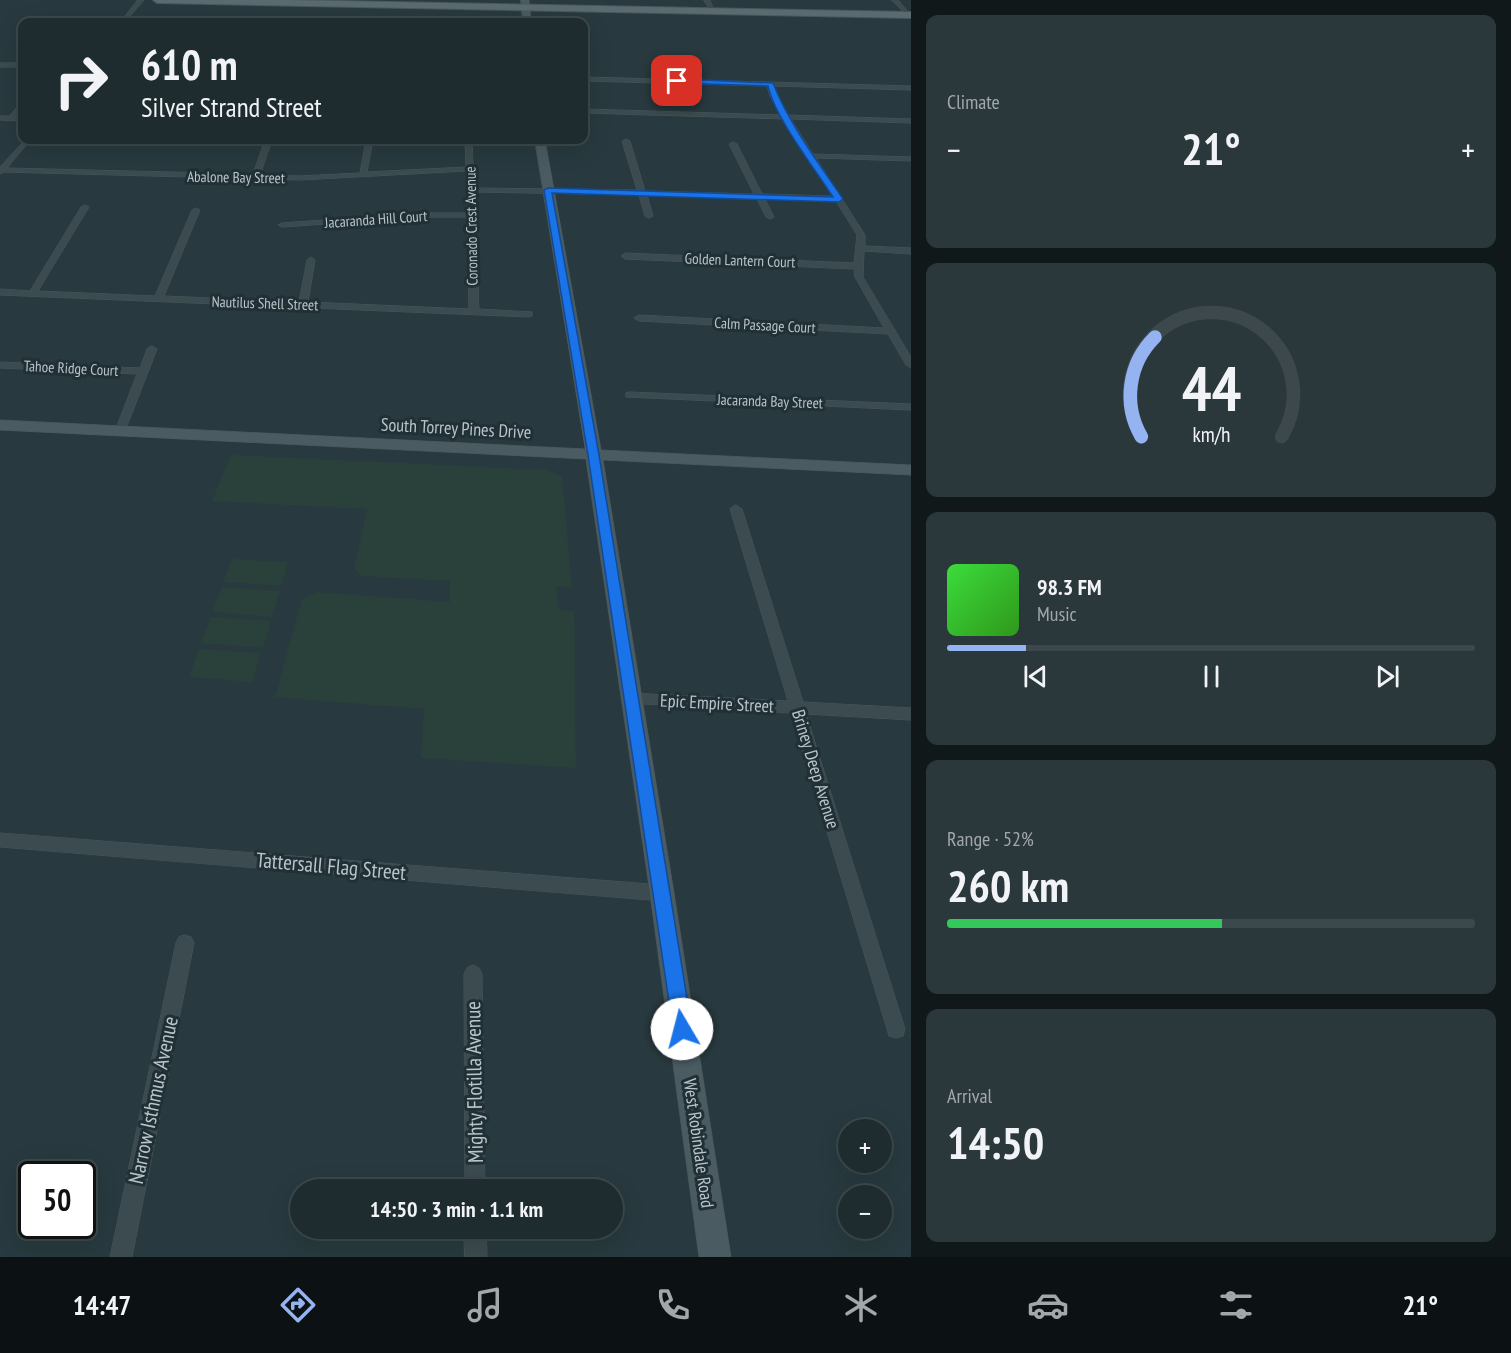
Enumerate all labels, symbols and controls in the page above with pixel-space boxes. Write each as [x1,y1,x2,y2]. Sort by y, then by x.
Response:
text: 610 m [141,37,238,92]
icon: right [42,42,120,120]
pin [651,55,702,106]
icon: arrive [660,64,693,97]
text: Climate [947,89,1000,115]
text: Silver Strand Street [141,90,322,124]
text: 21° [1181,119,1241,177]
text: − [947,128,961,171]
text: + [1461,128,1475,171]
street label: Coronado Crest Avenue [460,166,482,286]
street label: Abalone Bay Street [187,167,285,187]
street label: Jacaranda Hill Court [323,206,428,232]
street label: Golden Lantern Court [684,249,796,271]
street label: Nautilus Shell Street [211,292,319,314]
street label: Calm Passage Court [714,313,816,337]
text: 44 [1181,347,1241,428]
street label: Tahoe Ridge Court [23,356,119,380]
street label: Jacaranda Bay Street [716,390,823,412]
street label: South Torrey Pines Drive [380,413,532,443]
text: km/h [1192,421,1230,449]
text: 98.3 FM [1037,573,1102,601]
text: Music [1037,601,1077,627]
icon: previous [1019,660,1052,693]
icon: pause [1195,660,1228,693]
icon: next [1371,660,1404,693]
street label: Epic Empire Street [659,689,775,717]
street label: Briney Deep Avenue [787,707,845,831]
text: Range · 52% [947,826,1034,852]
street label: Tattersall Flag Street [255,846,407,886]
text: 260 km [947,856,1069,914]
position arrow [650,997,714,1061]
street label: Mighty Flotilla Avenue [459,1001,489,1163]
street label: Narrow Isthmus Avenue [122,1014,184,1186]
street label: West Robindale Road [679,1077,719,1209]
text: Arrival [947,1083,992,1109]
text: 14:50 [947,1113,1044,1171]
map controls [838,1119,892,1239]
button: + [838,1119,892,1173]
speed limit sign: 50 [18,1161,96,1239]
button: − [838,1185,892,1239]
text: 14:50 · 3 min · 1.1 km [370,1195,543,1223]
icon: directions [277,1284,319,1326]
icon: music [464,1284,506,1326]
icon: phone [652,1284,694,1326]
icon: climate [840,1284,882,1326]
icon: car [1027,1284,1069,1326]
icon: filters [1215,1284,1257,1326]
text: 14:47 [73,1288,131,1322]
text: 21° [1402,1288,1438,1322]

